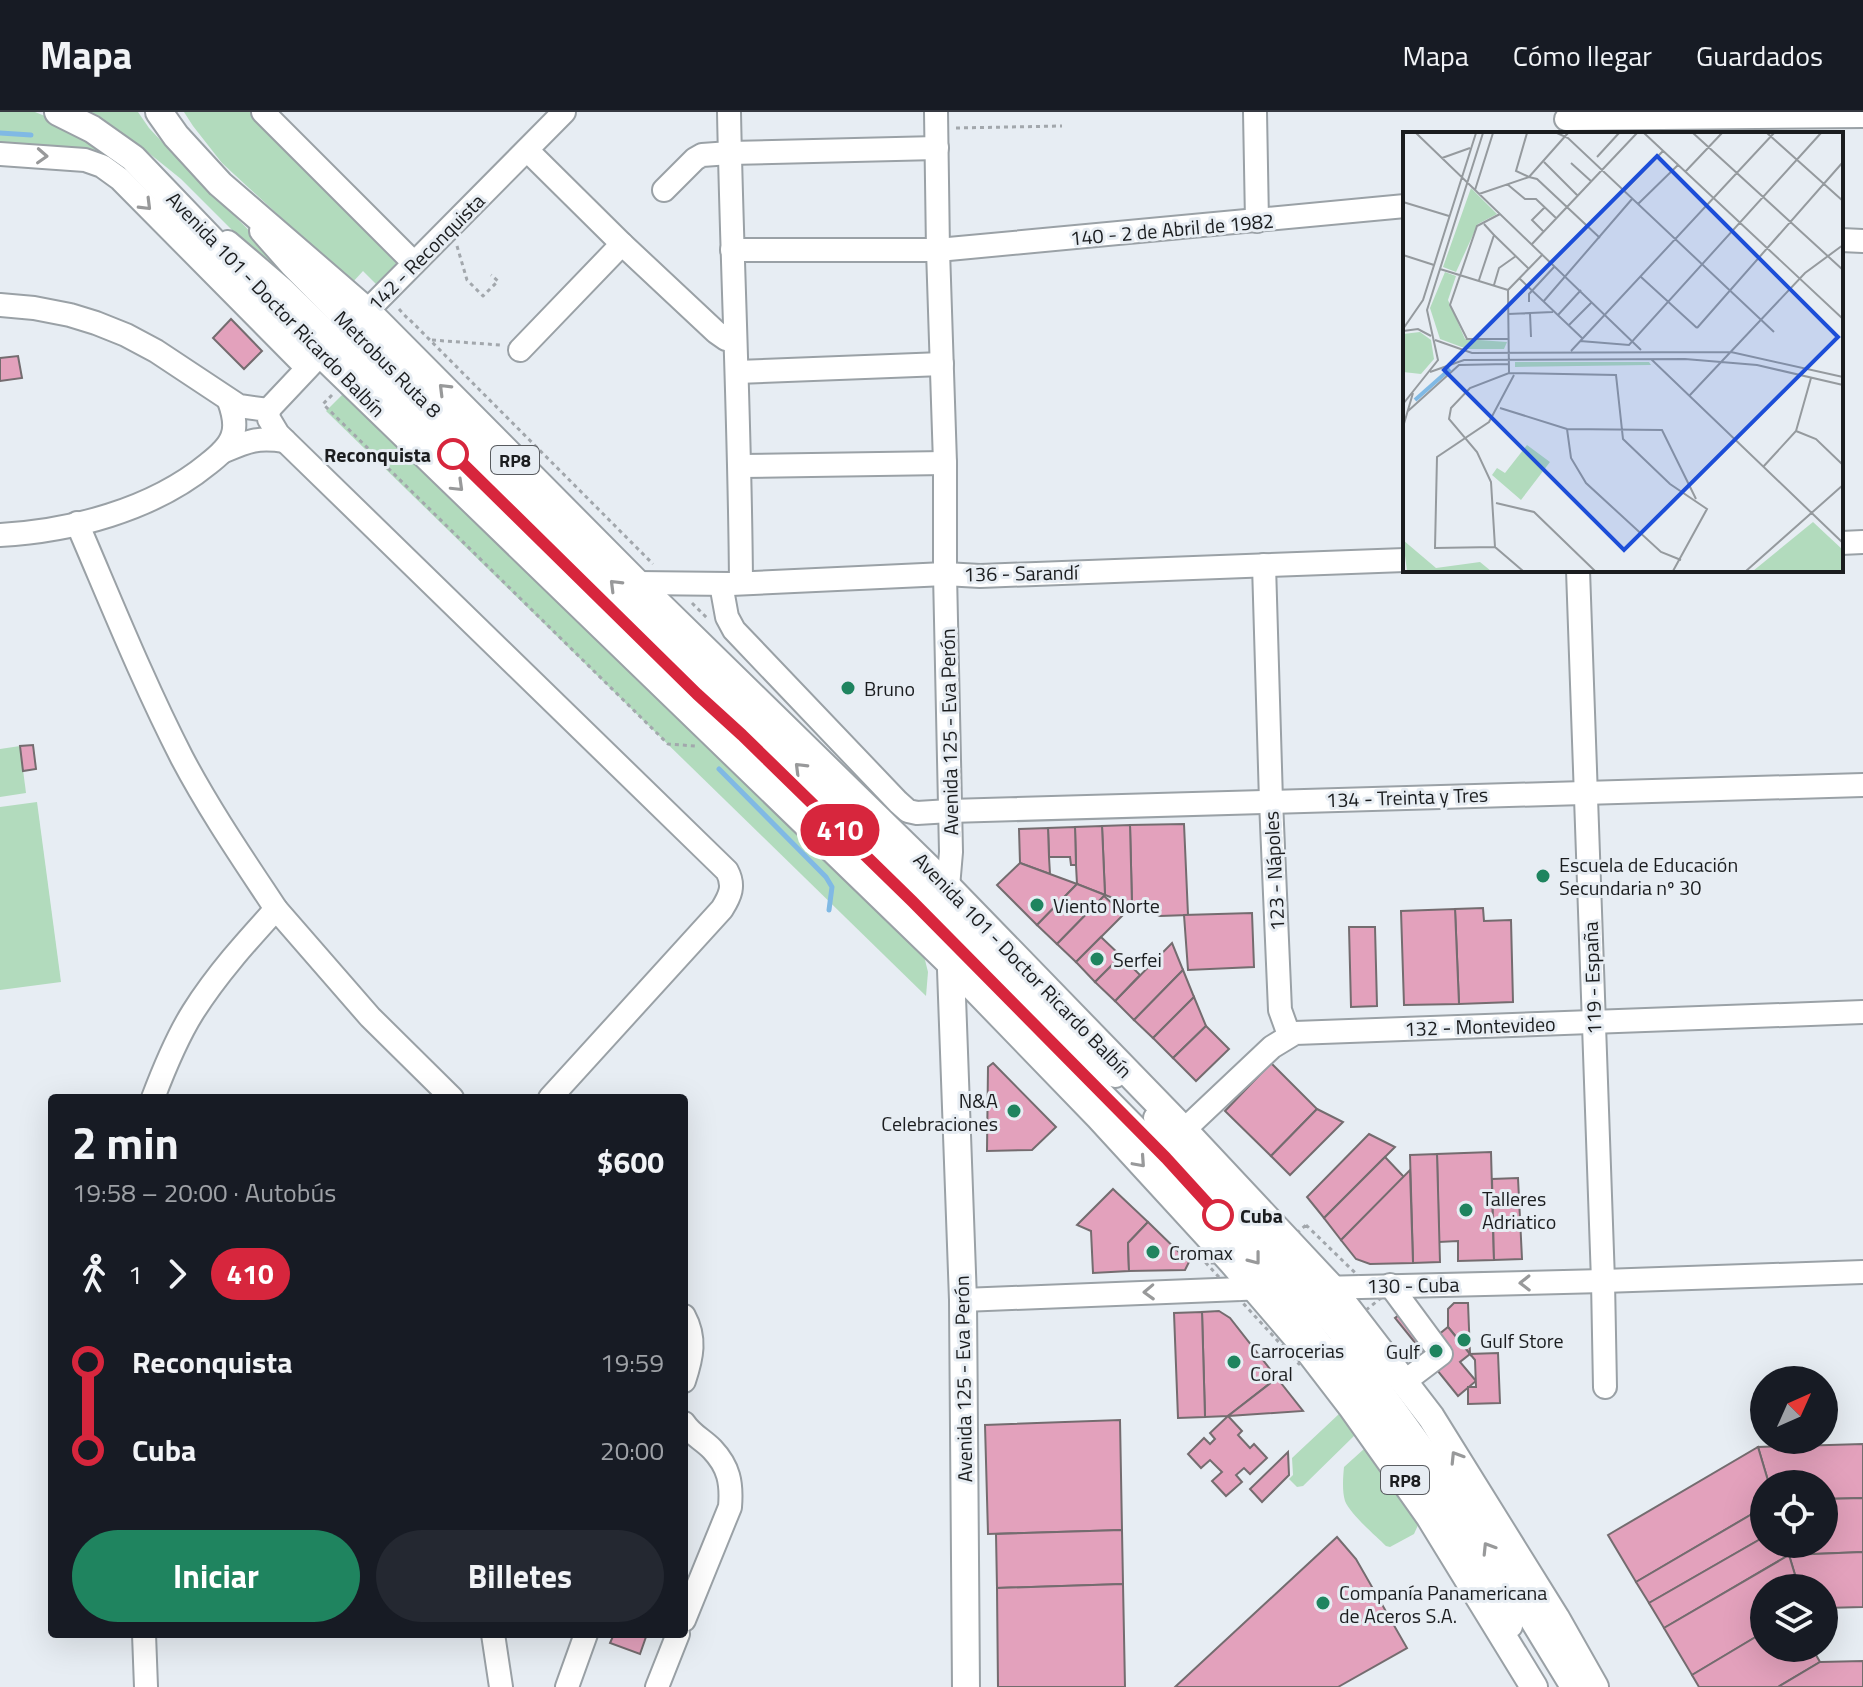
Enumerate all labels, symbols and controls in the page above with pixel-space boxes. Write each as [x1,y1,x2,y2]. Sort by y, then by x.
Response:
text: Mapa [40,26,132,84]
text: Mapa [1402,34,1469,77]
text: Cómo llegar [1513,34,1652,77]
text: Guardados [1696,34,1823,77]
inset map [1403,132,1843,572]
one-way arrow [36,148,49,165]
street label: Avenida 101 - Doctor Ricardo Balbín [159,184,393,424]
street label: 142 - Reconquista [360,186,492,318]
one-way arrow [137,196,152,210]
street label: 140 - 2 de Abril de 1982 [1069,205,1275,253]
street label: Metrobus Ruta 8 [327,303,449,425]
one-way arrow [439,384,453,398]
place label: Reconquista [324,439,431,470]
marker: Reconquista [438,439,468,469]
road number: RP8 [491,446,539,474]
one-way arrow [449,477,463,491]
street label: 136 - Sarandí [963,556,1080,589]
one-way arrow [610,580,624,595]
street label: Avenida 125 - Eva Perón [932,628,966,836]
place label: Bruno [864,673,915,704]
marker: Bruno [839,679,857,697]
one-way arrow [795,763,809,777]
street label: 134 - Treinta y Tres [1325,779,1489,815]
line badge: 410 [794,804,886,856]
text: 410 [816,808,864,851]
street label: 123 - Nápoles [1255,810,1293,932]
street label: Avenida 101 - Doctor Ricardo Balbín [906,845,1140,1085]
place label: Escuela de Educación Secundaria nº 30 [1559,849,1738,903]
marker: Escuela de Educación Secundaria nº 30 [1534,867,1552,885]
place label: Viento Norte [1053,890,1160,921]
marker: Viento Norte [1028,896,1046,914]
street label: 119 - España [1575,921,1609,1035]
place label: Serfei [1113,944,1162,975]
marker: Serfei [1088,950,1106,968]
street label: 132 - Montevideo [1404,1008,1556,1044]
place label: N&A Celebraciones [881,1085,998,1139]
marker: N&A Celebraciones [1005,1102,1023,1120]
text: 2 min [72,1109,179,1176]
text: $600 [597,1139,664,1185]
one-way arrow [1131,1152,1145,1167]
text: 19:58 – 20:00 · Autobús [72,1173,336,1212]
place label: Talleres Adriatico [1482,1183,1556,1237]
marker: Cuba [1203,1200,1233,1230]
place label: Cuba [1240,1200,1283,1231]
marker: Talleres Adriatico [1457,1201,1475,1219]
place label: Cromax [1169,1237,1233,1268]
marker: Cromax [1144,1243,1162,1261]
one-way arrow [1246,1250,1260,1265]
icon: walk [72,1252,116,1296]
icon: forward [155,1252,199,1296]
text: 410 [227,1252,274,1295]
text: 1 [128,1255,143,1294]
street label: 130 - Cuba [1366,1269,1460,1301]
one-way arrow [1518,1274,1531,1291]
street label: Avenida 125 - Eva Perón [946,1275,980,1483]
one-way arrow [1142,1284,1155,1301]
place label: Gulf Store [1480,1325,1564,1356]
marker: Gulf Store [1455,1331,1473,1349]
place label: Carrocerias Coral [1250,1335,1344,1389]
place label: Gulf [1386,1336,1420,1367]
text: Reconquista [132,1339,293,1385]
marker: Gulf [1427,1342,1445,1360]
text: 19:59 [600,1343,664,1382]
marker: Carrocerias Coral [1225,1353,1243,1371]
north arrow [1750,1366,1838,1454]
map controls [1750,1366,1838,1662]
text: Cuba [132,1427,196,1473]
text: 20:00 [600,1431,664,1470]
one-way arrow [1451,1451,1466,1465]
road number: RP8 [1381,1466,1429,1494]
button: locate [1750,1470,1838,1558]
button: Iniciar [72,1530,360,1622]
button: Billetes [376,1530,664,1622]
one-way arrow [1483,1543,1498,1557]
button: layers [1750,1574,1838,1662]
place label: Companía Panamericana de Aceros S.A. [1339,1577,1547,1631]
marker: Companía Panamericana de Aceros S.A. [1314,1594,1332,1612]

